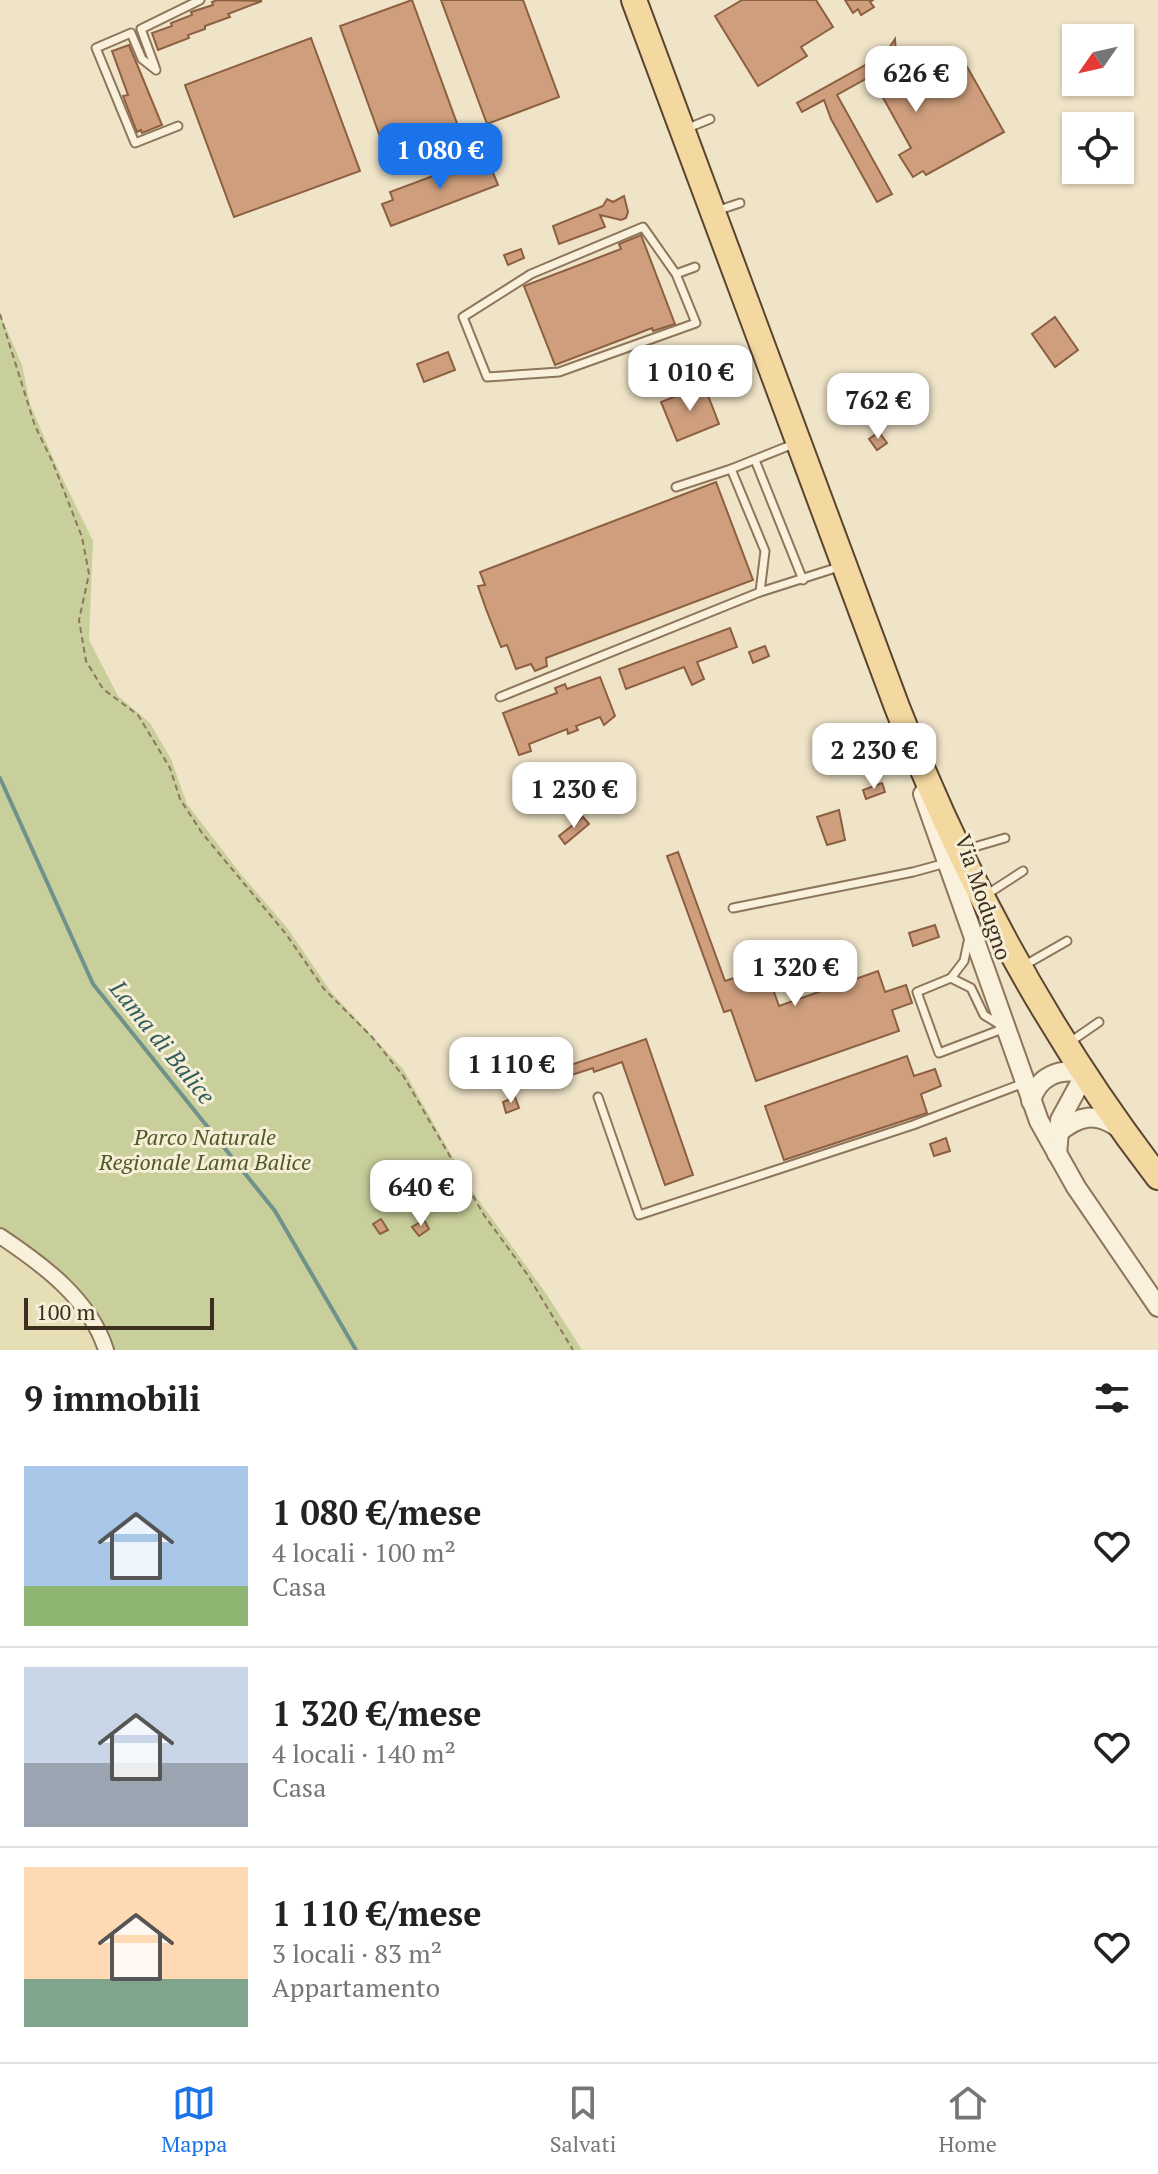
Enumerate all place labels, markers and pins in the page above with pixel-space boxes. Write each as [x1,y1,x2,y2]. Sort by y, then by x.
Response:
pin: 626 € [860,46,972,114]
pin: 1 080 € [366,123,514,191]
pin: 1 010 € [616,345,764,413]
pin: 762 € [822,373,934,441]
pin: 2 230 € [800,723,948,791]
pin: 1 230 € [500,762,648,830]
pin: 1 320 € [721,940,869,1008]
pin: 1 110 € [437,1037,585,1105]
pin: 640 € [365,1160,477,1228]

